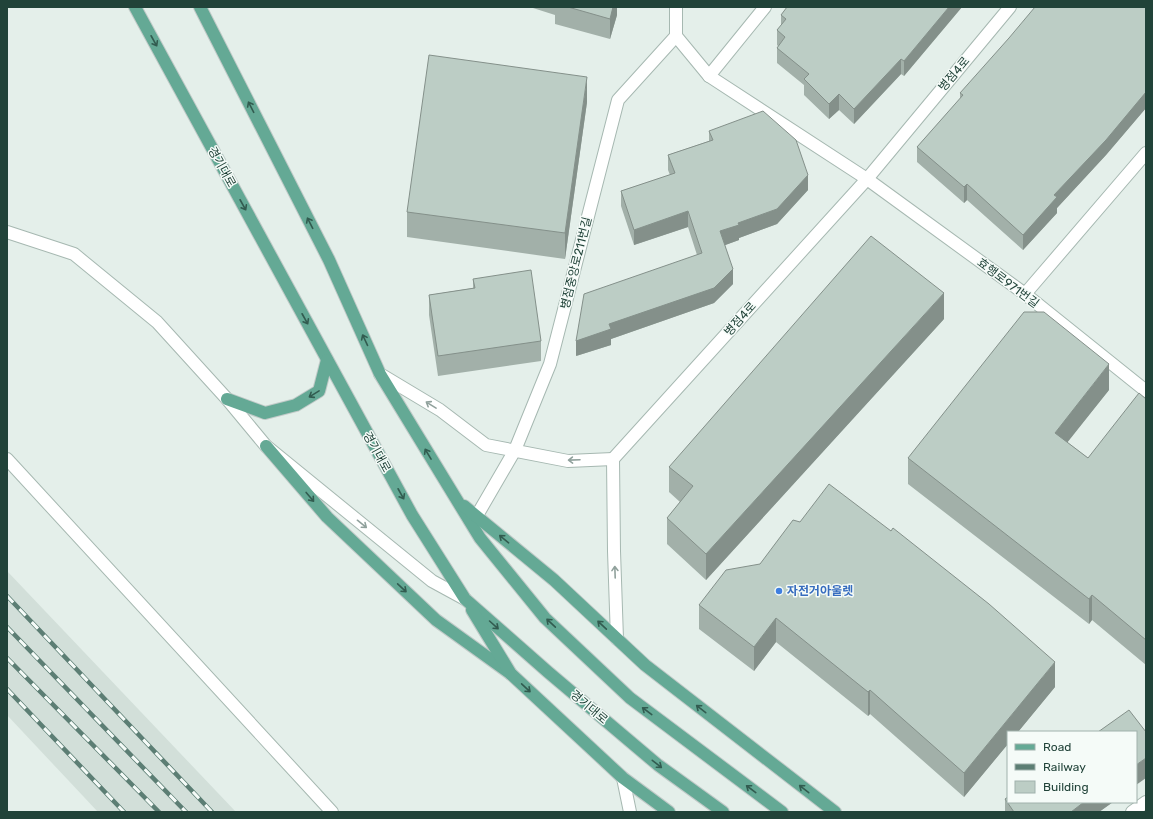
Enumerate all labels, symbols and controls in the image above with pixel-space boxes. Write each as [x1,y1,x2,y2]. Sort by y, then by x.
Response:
one-way arrow [150,35,158,47]
street label: 병점4로 [936,54,972,94]
one-way arrow [247,101,254,113]
street label: 경기대로 [205,144,239,190]
one-way arrow [239,198,247,210]
street label: 병점중앙로211번길 [558,215,594,311]
one-way arrow [306,217,313,229]
street label: 효행로971번길 [974,255,1042,311]
street label: 병점4로 [721,299,759,339]
one-way arrow [302,313,309,325]
one-way arrow [361,335,368,347]
one-way arrow [308,390,319,399]
one-way arrow [425,400,437,408]
street label: 경기대로 [360,429,394,475]
one-way arrow [424,448,432,460]
one-way arrow [568,457,581,464]
one-way arrow [397,488,405,500]
one-way arrow [305,492,314,503]
one-way arrow [356,519,367,528]
one-way arrow [499,535,510,544]
one-way arrow [611,566,618,579]
one-way arrow [397,584,408,593]
place label: 자전거아울렛 [787,584,853,598]
marker: 자전거아울렛 [774,586,784,596]
one-way arrow [546,618,556,628]
one-way arrow [489,620,500,629]
one-way arrow [597,620,607,630]
one-way arrow [521,684,531,693]
street label: 경기대로 [568,687,610,727]
one-way arrow [696,704,707,713]
one-way arrow [642,706,653,715]
legend [1007,731,1137,803]
text: Road [1043,740,1071,754]
one-way arrow [651,760,662,768]
text: Railway [1043,760,1086,774]
text: Building [1043,780,1089,794]
one-way arrow [798,784,809,793]
one-way arrow [745,785,756,793]

